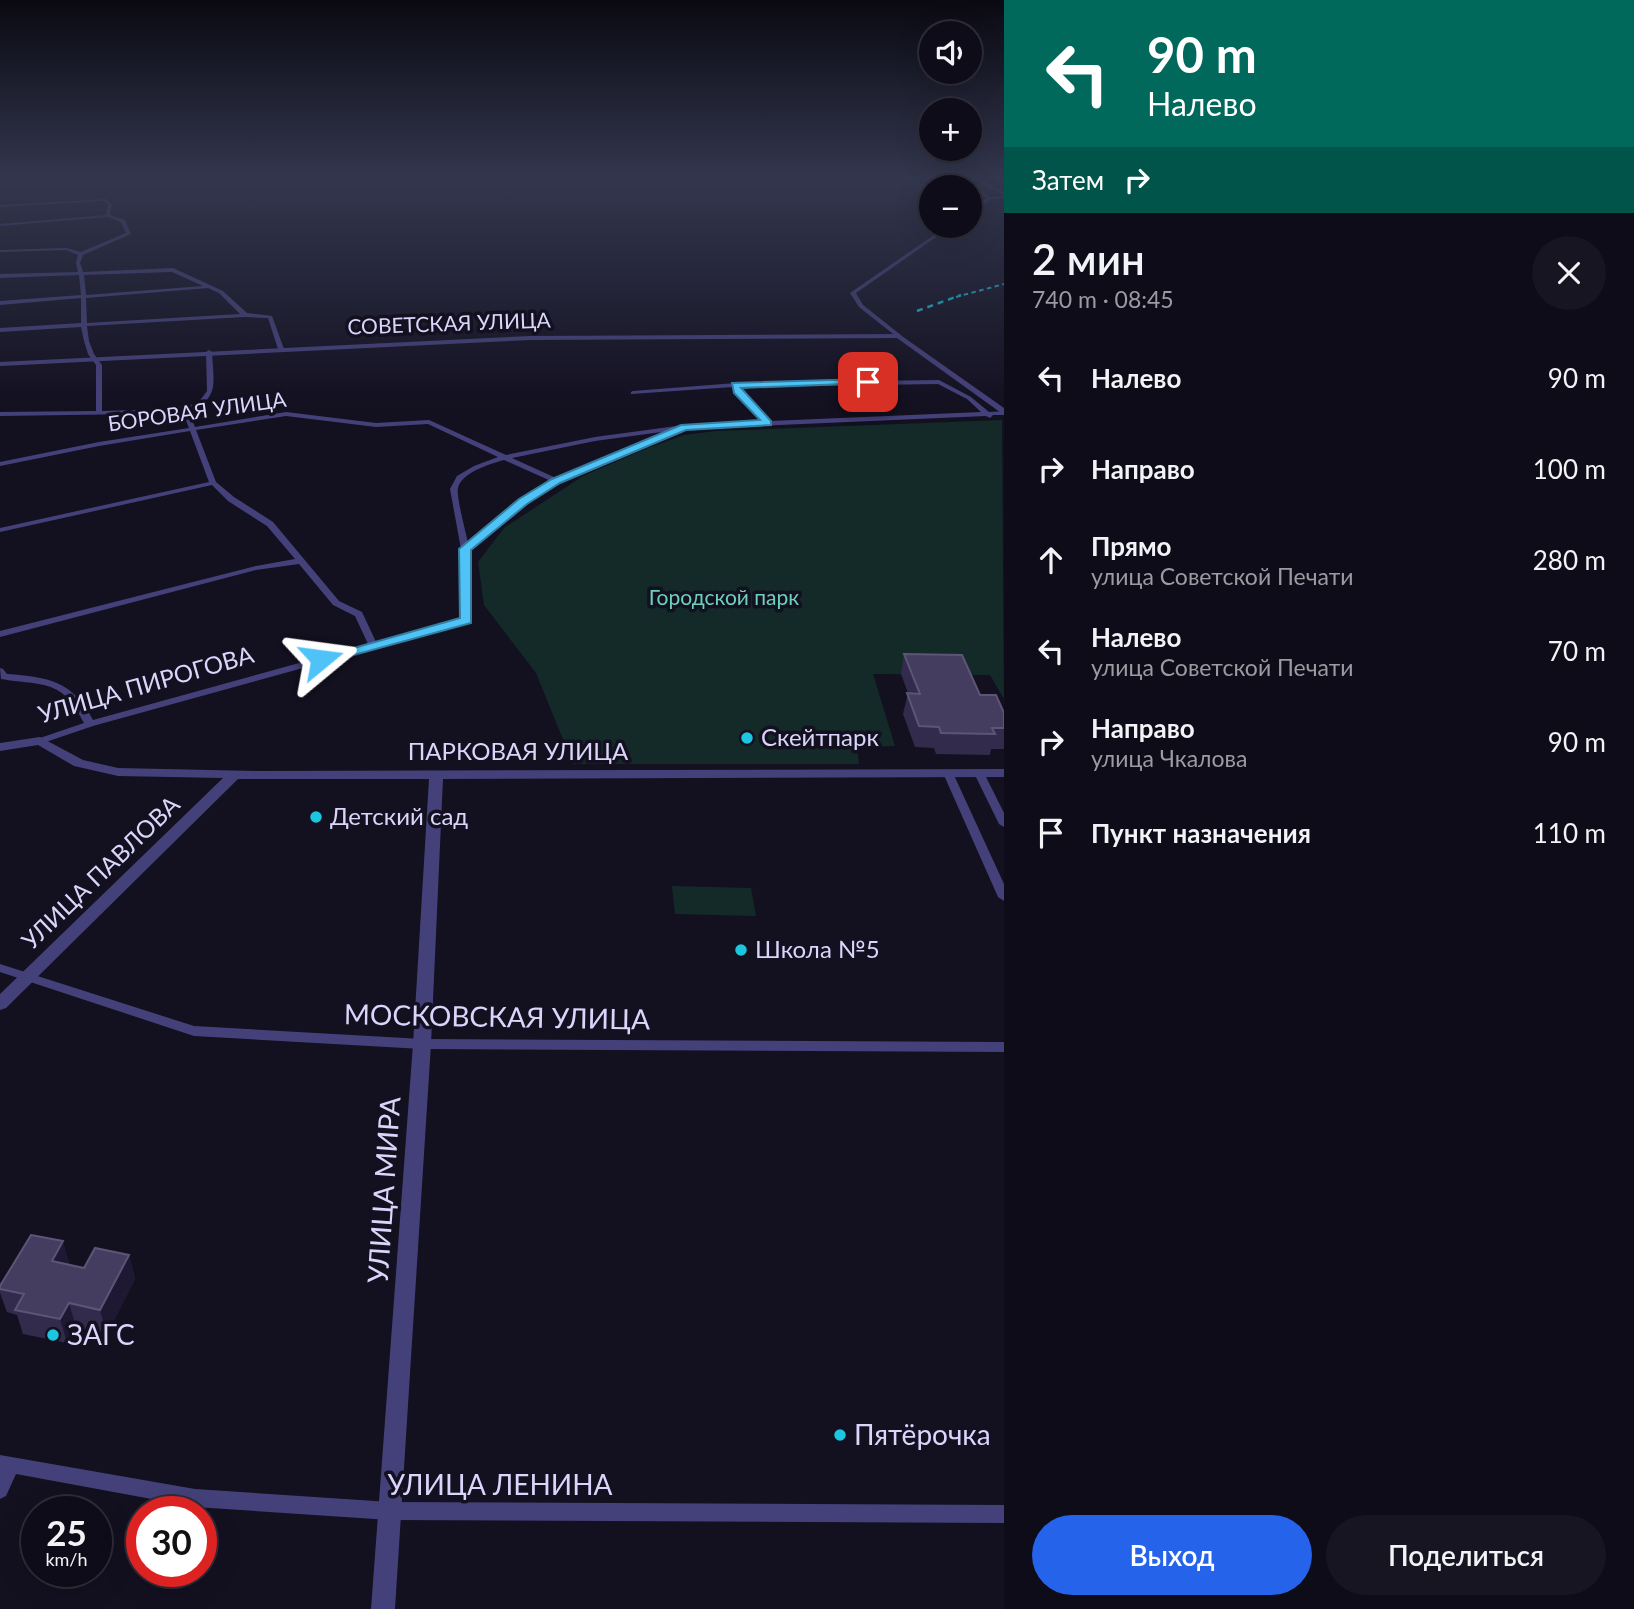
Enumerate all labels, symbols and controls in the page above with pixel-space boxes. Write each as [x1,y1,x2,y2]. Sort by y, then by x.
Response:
map controls [919,21,982,238]
button: sound [919,21,982,84]
text: 90 m [1147,25,1257,83]
icon: left [1032,28,1123,119]
text: Налево [1147,84,1257,123]
button: + [919,98,982,161]
icon: right [1118,161,1156,199]
text: Затем [1032,164,1104,196]
button: − [919,175,982,238]
text: 2 мин [1032,234,1145,284]
button: close [1532,236,1606,310]
text: 740 m · 08:45 [1032,285,1174,313]
street label: СОВЕТСКАЯ УЛИЦА [347,306,552,339]
pin [838,352,898,412]
icon: left [1032,359,1070,397]
text: Налево [1091,362,1181,394]
text: 90 m [1548,362,1606,394]
icon: arrive [849,363,887,401]
street label: БОРОВАЯ УЛИЦА [106,386,288,435]
icon: right [1032,450,1070,488]
text: Направо [1091,453,1195,485]
text: 100 m [1533,453,1606,485]
text: Прямо [1091,530,1172,562]
icon: ahead [1032,541,1070,579]
text: 280 m [1533,544,1606,576]
text: улица Советской Печати [1091,562,1354,590]
park label: Городской парк [649,584,799,609]
text: Налево [1091,621,1181,653]
position arrow [284,622,358,696]
icon: left [1032,632,1070,670]
text: 70 m [1548,635,1606,667]
street label: УЛИЦА ПИРОГОВА [35,639,257,728]
text: улица Советской Печати [1091,653,1354,681]
text: Направо [1091,712,1195,744]
place label: Скейтпарк [761,722,879,751]
icon: right [1032,723,1070,761]
text: 90 m [1548,726,1606,758]
marker: Скейтпарк [739,730,755,746]
street label: ПАРКОВАЯ УЛИЦА [408,736,629,765]
text: улица Чкалова [1091,744,1247,772]
street label: УЛИЦА ПАВЛОВА [15,789,185,955]
place label: Детский сад [330,801,468,830]
marker: Детский сад [308,809,324,825]
icon: arrive [1032,814,1070,852]
text: Пункт назначения [1091,817,1311,849]
text: 110 m [1533,817,1606,849]
place label: Школа №5 [755,934,880,963]
marker: Школа №5 [733,942,749,958]
street label: МОСКОВСКАЯ УЛИЦА [344,996,650,1036]
street label: УЛИЦА МИРА [360,1095,406,1285]
place label: ЗАГС [67,1317,135,1351]
marker: ЗАГС [45,1327,61,1343]
place label: Пятёрочка [854,1417,991,1451]
marker: Пятёрочка [832,1427,848,1443]
street label: УЛИЦА ЛЕНИНА [387,1467,613,1501]
speed limit sign: 30 [126,1496,217,1587]
text: 25 [46,1511,87,1553]
button: Выход [1032,1515,1312,1595]
button: Поделиться [1326,1515,1606,1595]
text: km/h [45,1548,88,1570]

